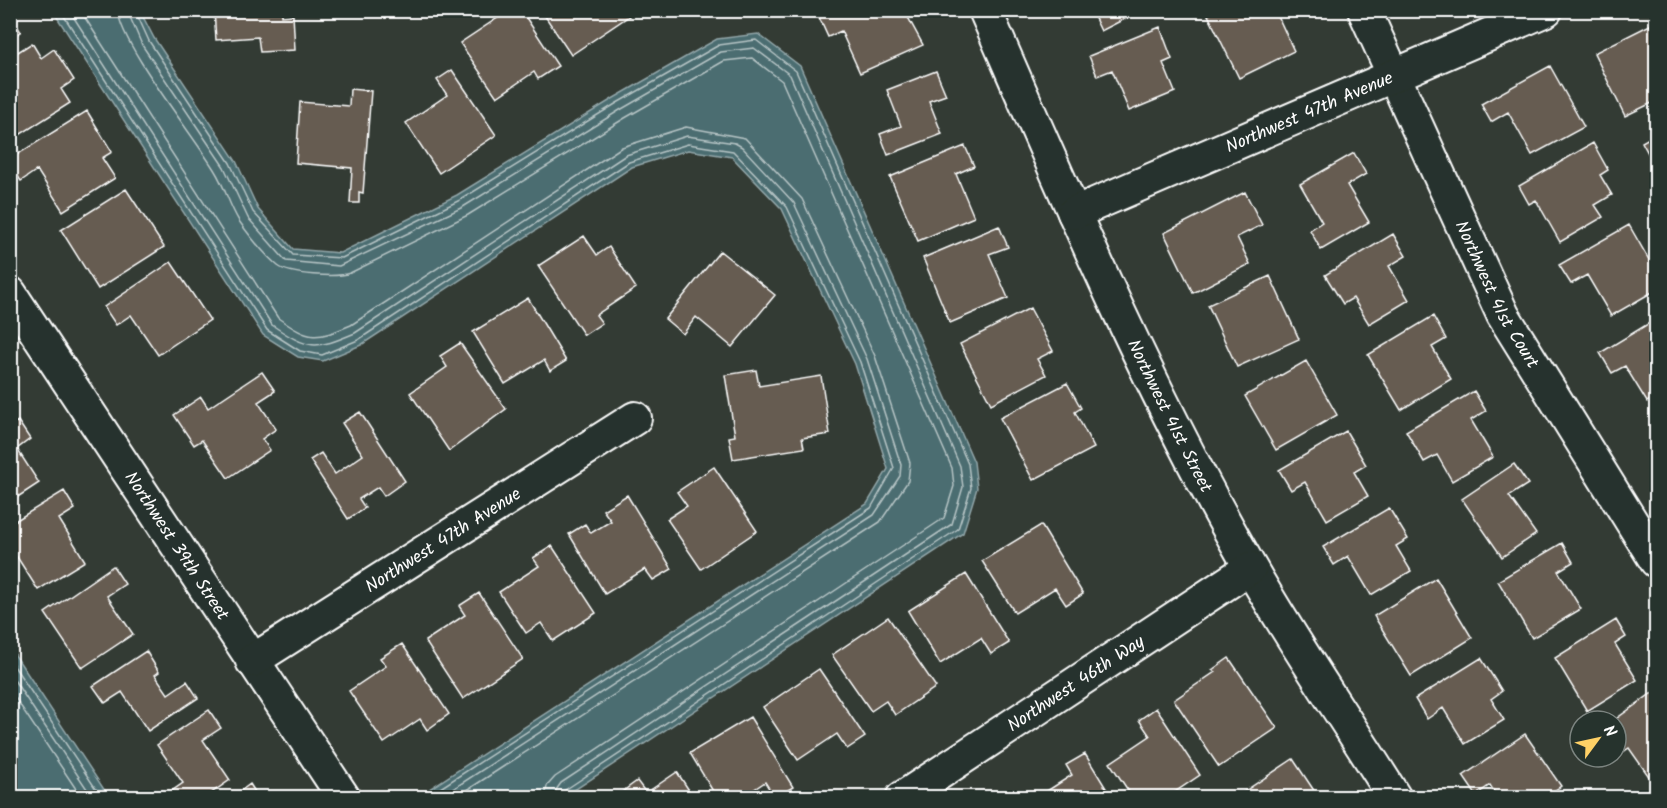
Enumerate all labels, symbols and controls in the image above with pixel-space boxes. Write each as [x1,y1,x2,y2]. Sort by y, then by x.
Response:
street label: Northwest 47th Avenue [1221,64,1398,162]
street label: Northwest 41st Court [1446,216,1546,376]
street label: Northwest 41st Street [1118,335,1220,499]
street label: Northwest 39th Street [116,466,236,628]
street label: Northwest 47th Avenue [360,481,527,602]
street label: Northwest 46th Way [1002,628,1151,741]
north arrow [1568,709,1628,769]
text: N [1596,721,1623,743]

